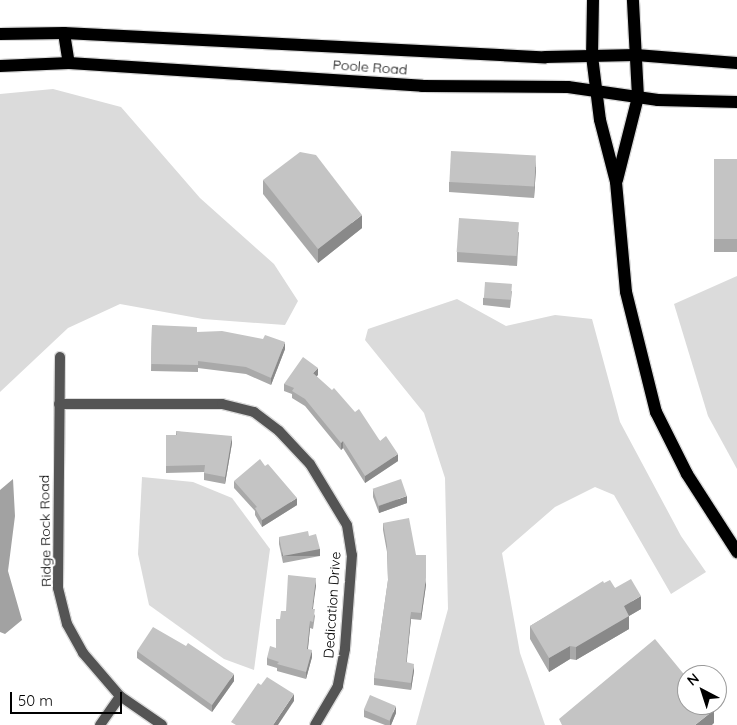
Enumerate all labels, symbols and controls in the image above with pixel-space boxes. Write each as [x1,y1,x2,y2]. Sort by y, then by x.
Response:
street label: Poole Road [332,56,408,78]
street label: Ridge Rock Road [36,475,54,587]
street label: Dedication Drive [320,551,344,659]
north arrow [677,665,727,715]
text: N [683,669,703,689]
scale bar [12,682,125,714]
text: 50 m [18,691,53,710]

